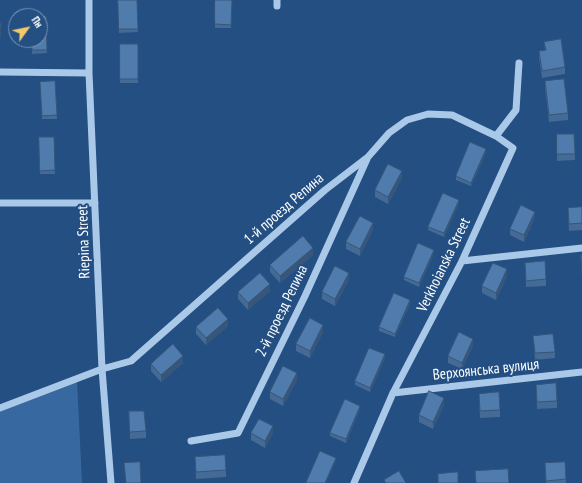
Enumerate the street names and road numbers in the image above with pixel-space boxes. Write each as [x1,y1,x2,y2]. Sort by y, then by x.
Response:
street label: 1-й проезд Репина [240,170,328,248]
street label: Riepina Street [74,205,94,279]
street label: Verkhoianska Street [413,215,475,315]
street label: 2-й проезд Репина [252,262,312,360]
street label: Верхоянська вулиця [432,355,540,385]

